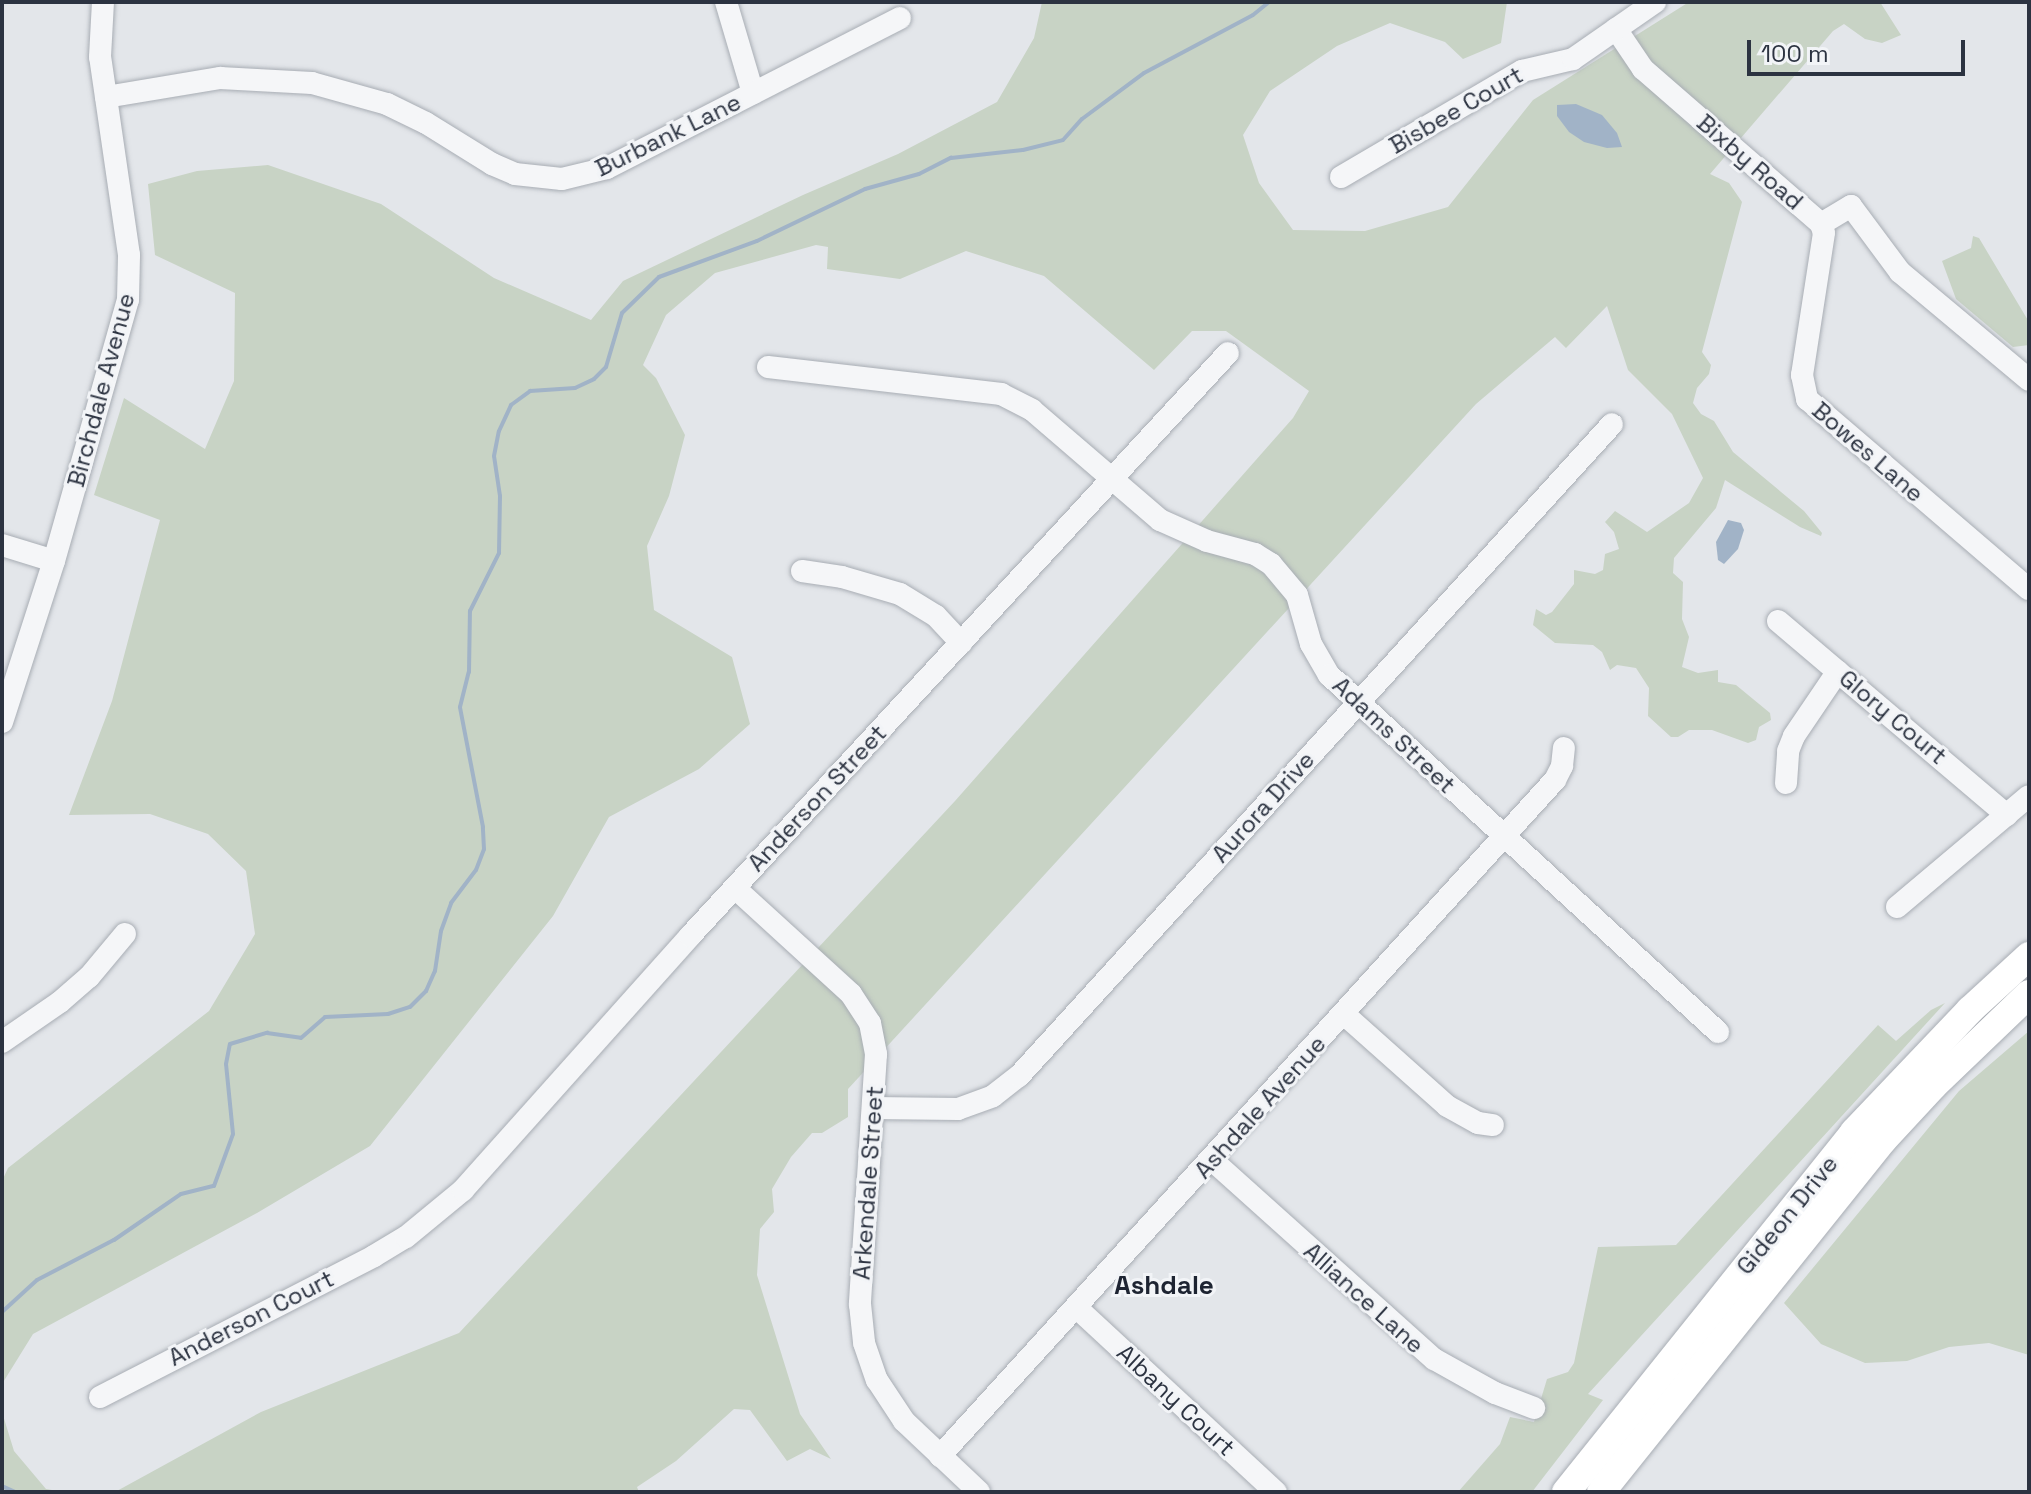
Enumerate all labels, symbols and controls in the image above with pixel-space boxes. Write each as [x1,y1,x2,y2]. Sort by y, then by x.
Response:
scale bar [1751,24,1969,74]
text: 100 m [1761,38,1829,69]
street label: Bisbee Court [1384,60,1528,160]
street label: Burbank Lane [590,87,746,183]
street label: Bixby Road [1691,108,1809,216]
street label: Birchdale Avenue [61,290,141,490]
street label: Bowes Lane [1806,396,1930,508]
street label: Glory Court [1833,664,1953,770]
street label: Adams Street [1327,671,1461,799]
street label: Anderson Street [742,719,892,877]
street label: Aurora Drive [1206,746,1320,868]
street label: Ashdale Avenue [1188,1029,1332,1185]
street label: Arkendale Street [847,1085,889,1281]
street label: Gideon Drive [1730,1150,1844,1280]
street label: Alliance Lane [1298,1237,1430,1359]
street label: Anderson Court [164,1264,338,1372]
district label: Ashdale [1114,1270,1214,1302]
street label: Albany Court [1111,1338,1241,1462]

